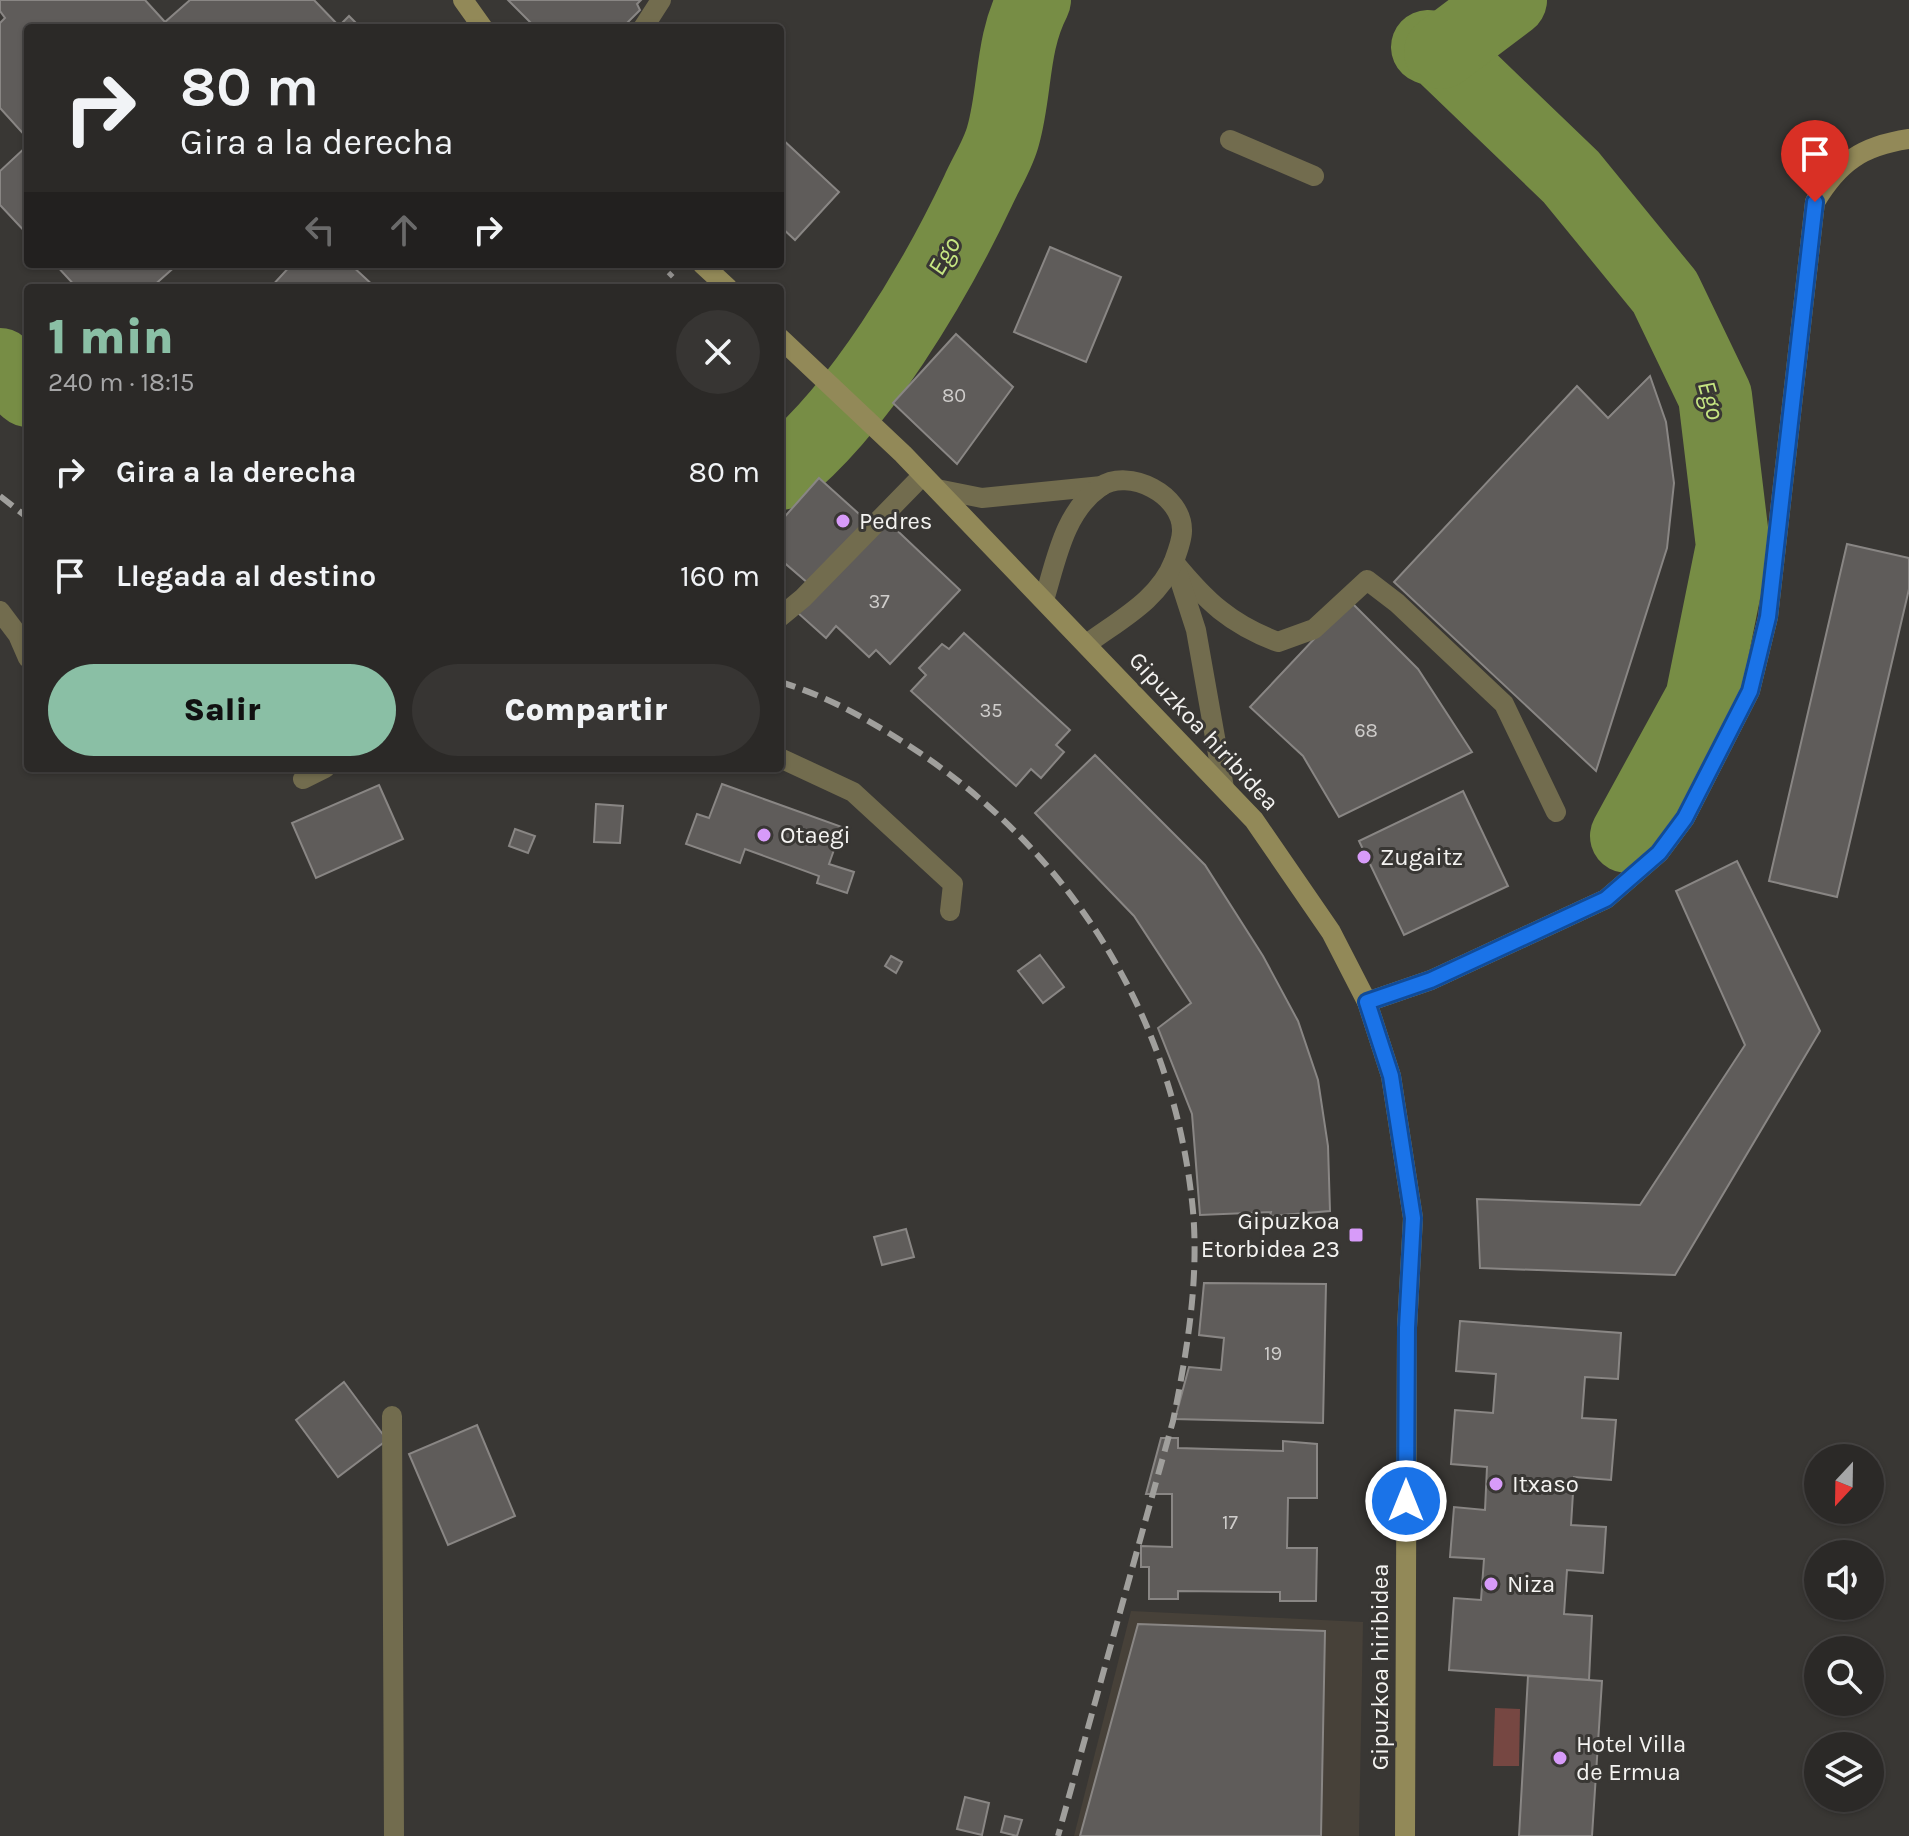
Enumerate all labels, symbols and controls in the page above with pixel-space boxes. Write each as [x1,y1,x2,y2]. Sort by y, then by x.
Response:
text: 80 m [180,54,319,119]
icon: right [48,56,152,160]
pin [1781,120,1849,202]
text: Gira a la derecha [180,121,454,163]
icon: arrive [1793,132,1837,176]
icon: left [298,208,342,252]
icon: ahead [382,208,426,252]
icon: right [466,208,510,252]
water label: Ego [921,231,967,281]
text: 1 min [48,309,174,365]
button: close [676,310,760,394]
text: 240 m · 18:15 [48,367,194,398]
water label: Ego [1691,377,1731,423]
house number: 80 [942,384,966,407]
icon: right [48,450,92,494]
text: Gira a la derecha [116,454,357,490]
text: 80 m [689,454,760,490]
place label: Pedres [859,507,932,535]
marker: Pedres [834,512,852,530]
icon: arrive [48,554,92,598]
text: Llegada al destino [116,558,376,594]
text: 160 m [680,558,760,594]
house number: 37 [868,590,890,613]
street label: Gipuzkoa hiribidea [1123,646,1285,816]
button: Salir [48,664,396,756]
button: Compartir [412,664,760,756]
house number: 35 [979,699,1003,722]
house number: 68 [1354,719,1378,742]
place label: Otaegi [780,821,851,849]
marker: Otaegi [755,826,773,844]
place label: Zugaitz [1380,843,1463,871]
marker: Zugaitz [1355,848,1373,866]
place label: Gipuzkoa Etorbidea 23 [1201,1207,1340,1263]
marker: Gipuzkoa Etorbidea 23 [1347,1226,1365,1244]
house number: 19 [1264,1342,1282,1365]
north arrow [1804,1444,1884,1524]
map controls [1804,1444,1884,1812]
position arrow [1364,1459,1448,1543]
place label: Itxaso [1512,1470,1579,1498]
marker: Itxaso [1487,1475,1505,1493]
house number: 17 [1222,1511,1239,1534]
button: sound [1804,1540,1884,1620]
street label: Gipuzkoa hiribidea [1366,1564,1394,1770]
place label: Niza [1507,1570,1555,1598]
marker: Niza [1482,1575,1500,1593]
button: search [1804,1636,1884,1716]
place label: Hotel Villa de Ermua [1576,1730,1686,1786]
button: layers [1804,1732,1884,1812]
marker: Hotel Villa de Ermua [1551,1749,1569,1767]

